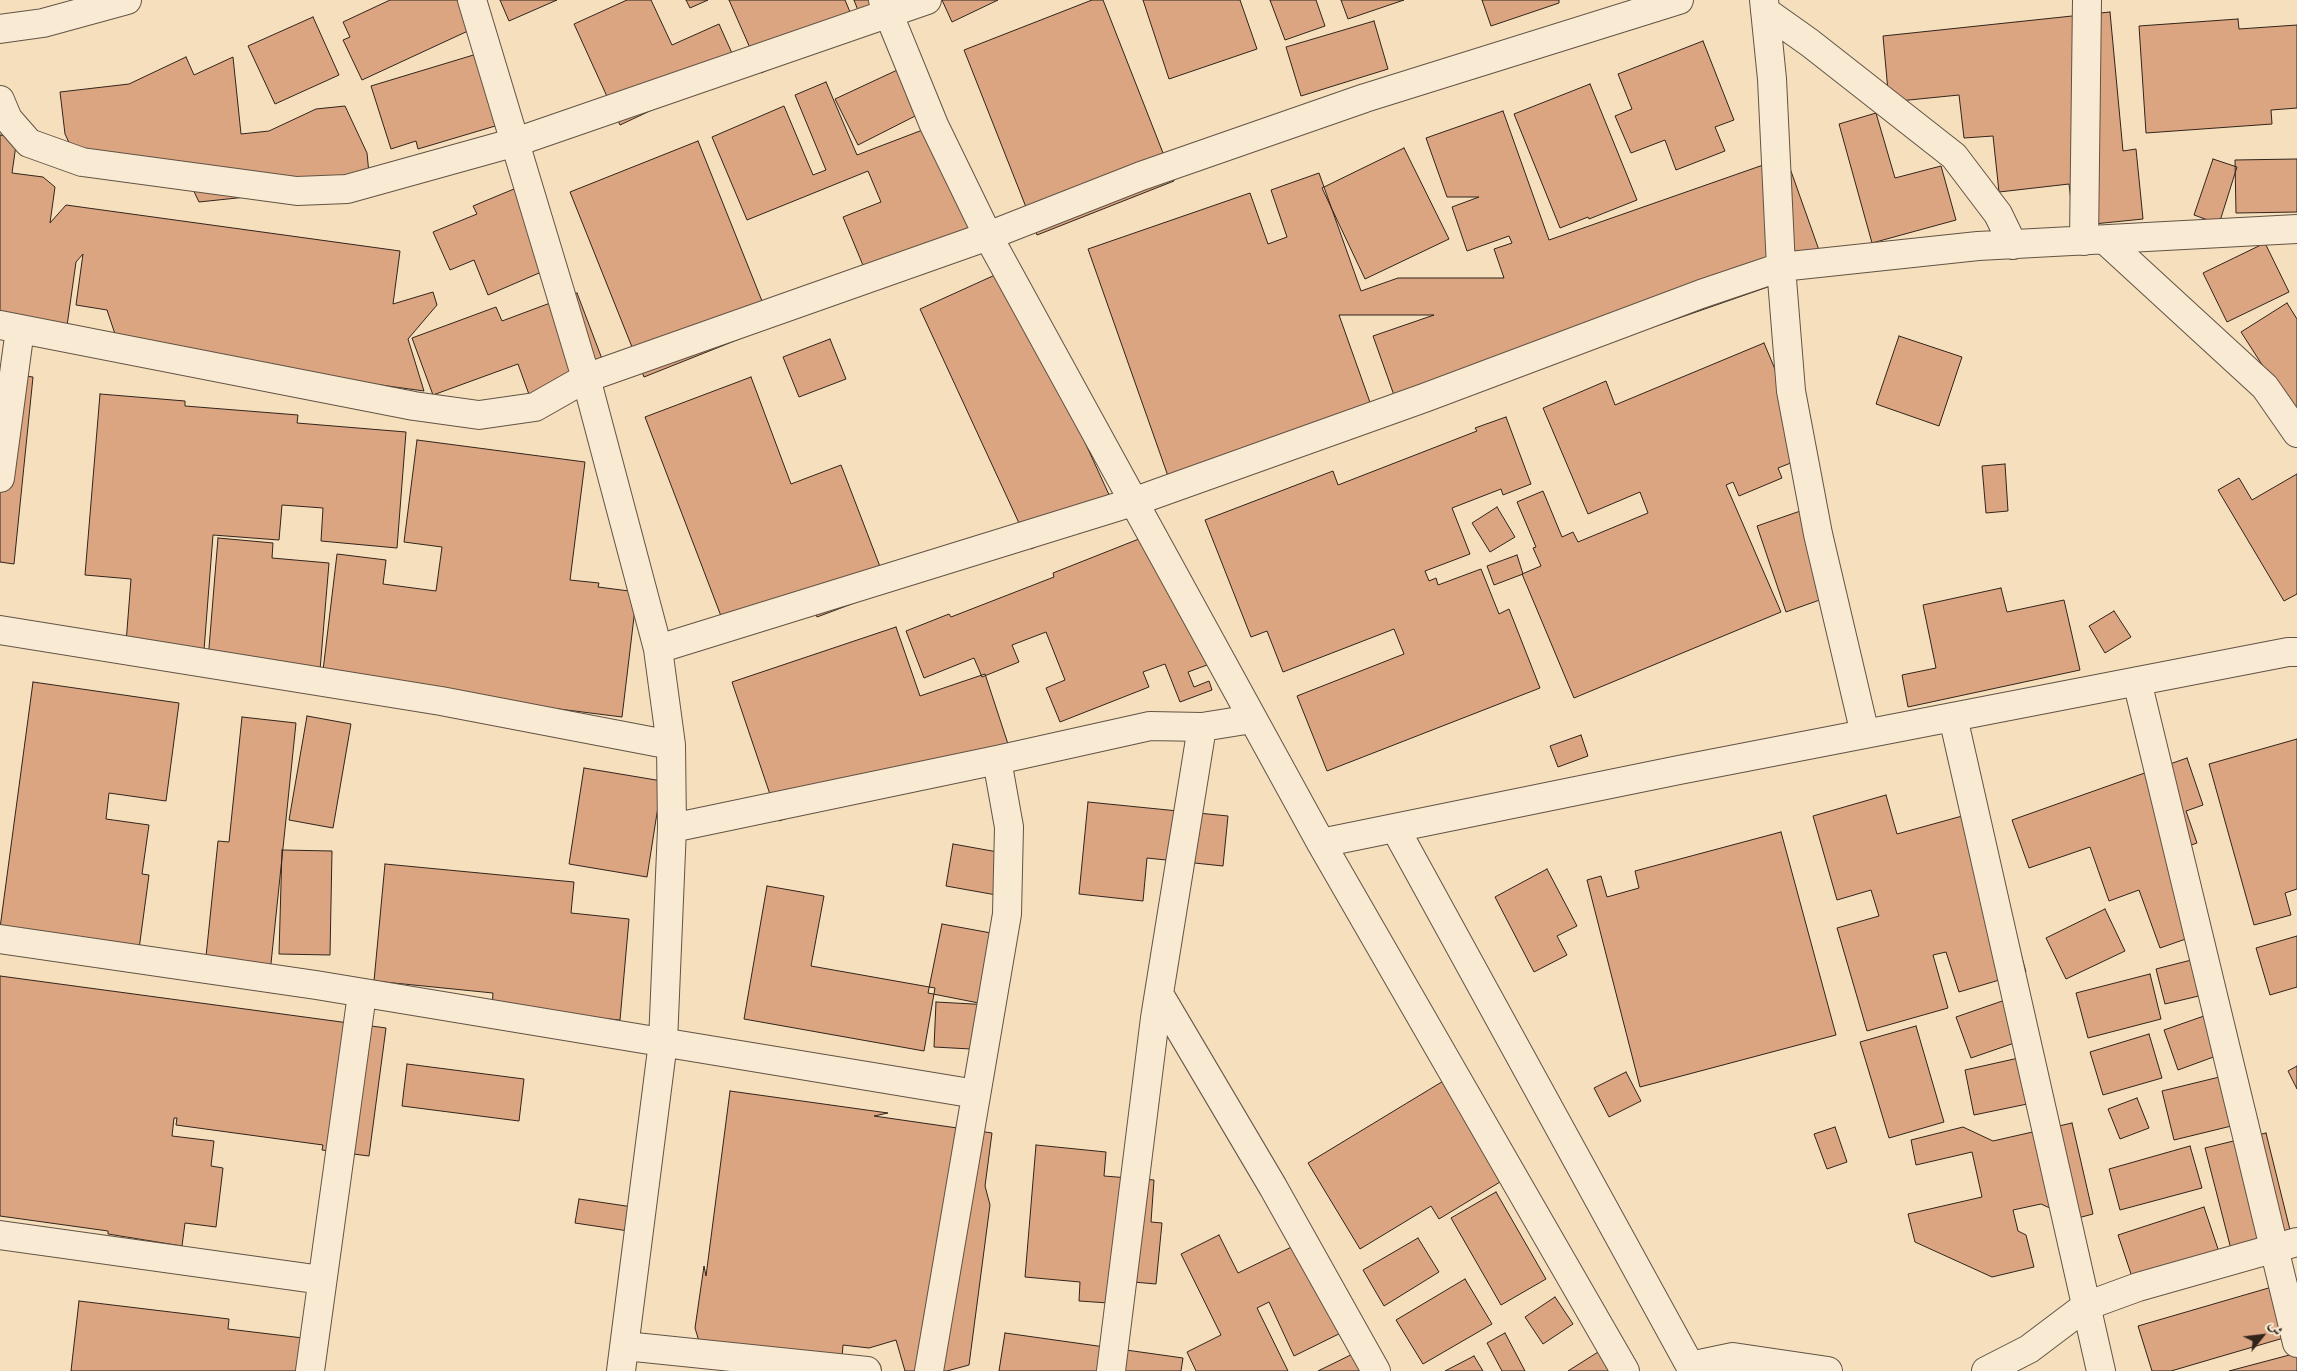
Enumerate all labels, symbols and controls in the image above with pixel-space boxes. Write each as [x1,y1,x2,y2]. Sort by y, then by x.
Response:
north arrow [2237,1311,2287,1361]
text: ش [2264,1318,2287,1339]

